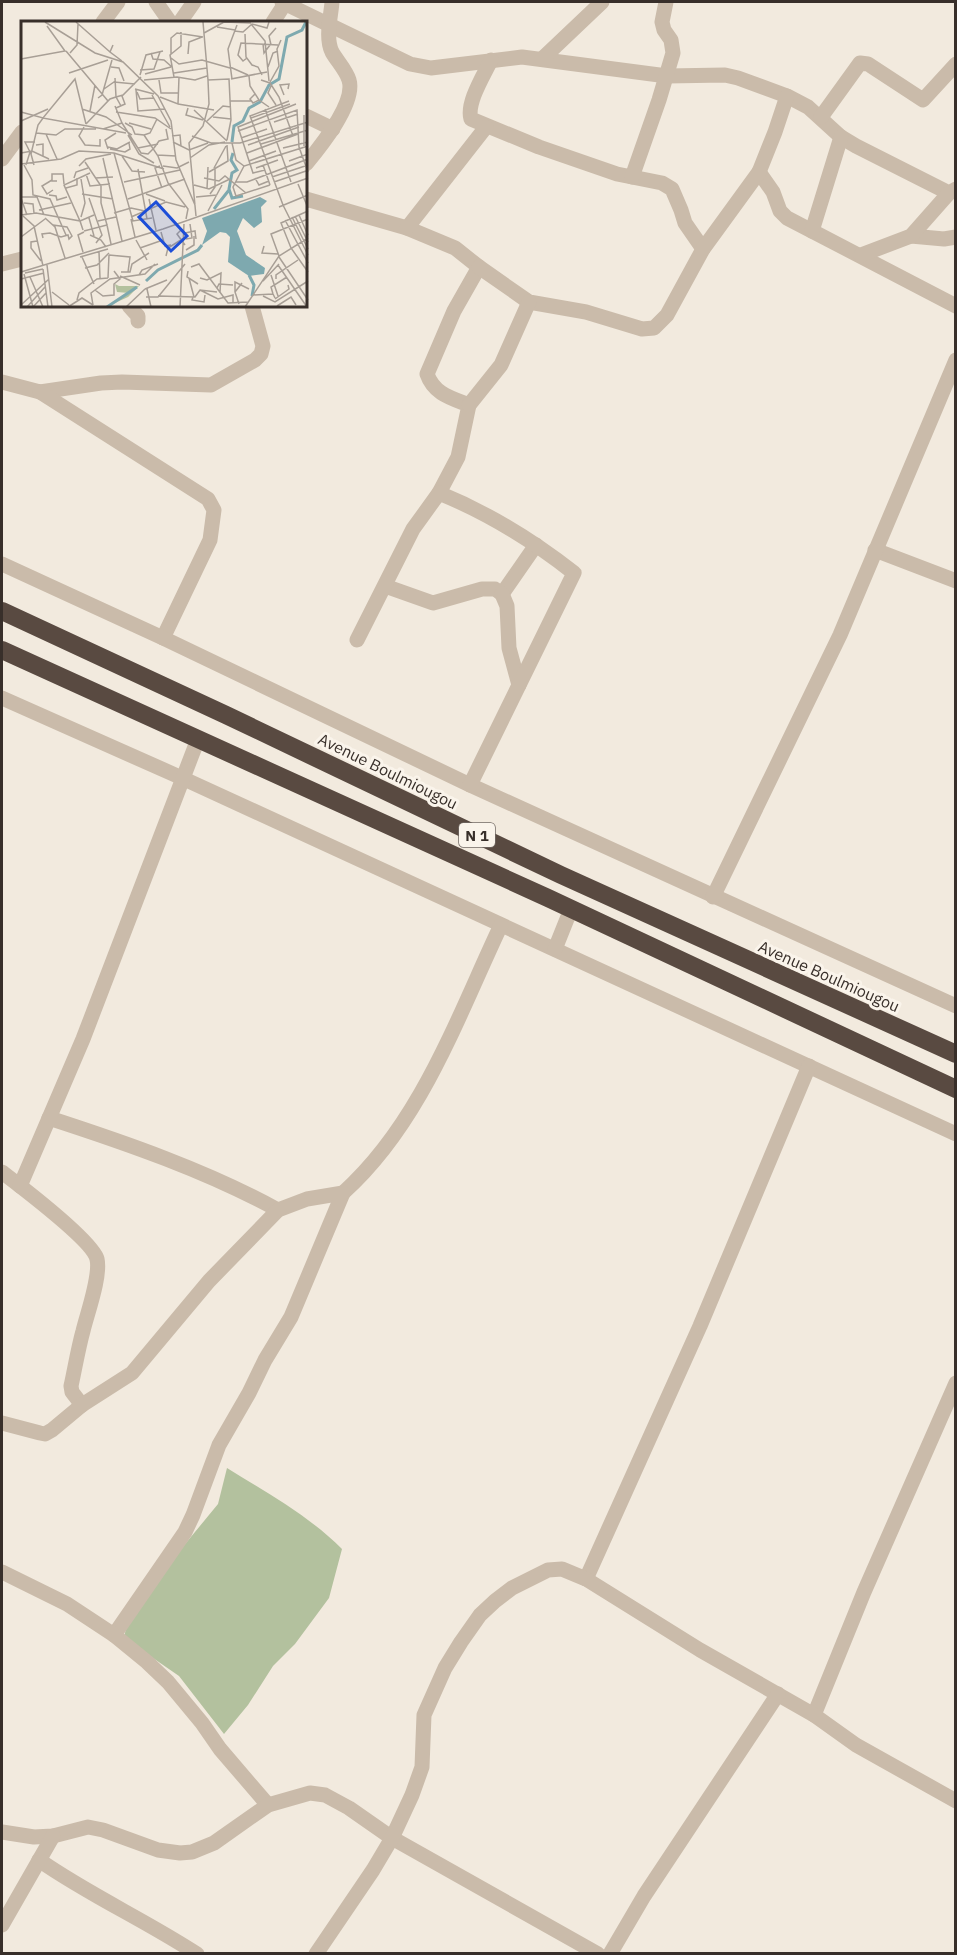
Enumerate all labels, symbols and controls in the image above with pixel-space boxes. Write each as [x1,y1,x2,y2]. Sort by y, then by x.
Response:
inset map [21,21,308,308]
street label: Avenue Boulmiougou [315,729,461,813]
road number: N 1 [459,823,495,847]
street label: Avenue Boulmiougou [755,936,903,1016]

